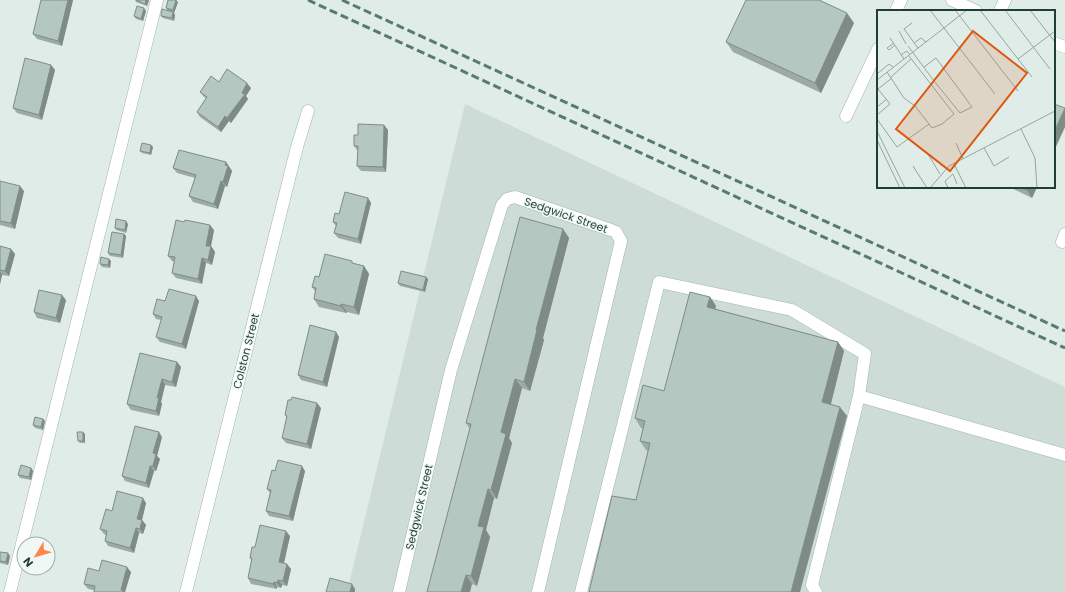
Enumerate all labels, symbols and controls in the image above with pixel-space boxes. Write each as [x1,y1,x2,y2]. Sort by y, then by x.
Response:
inset map [877,10,1055,188]
street label: Sedgwick Street [522,193,610,237]
street label: Colston Street [229,312,263,390]
street label: Sedgwick Street [401,463,437,551]
north arrow [16,536,56,576]
text: N [19,554,37,570]

